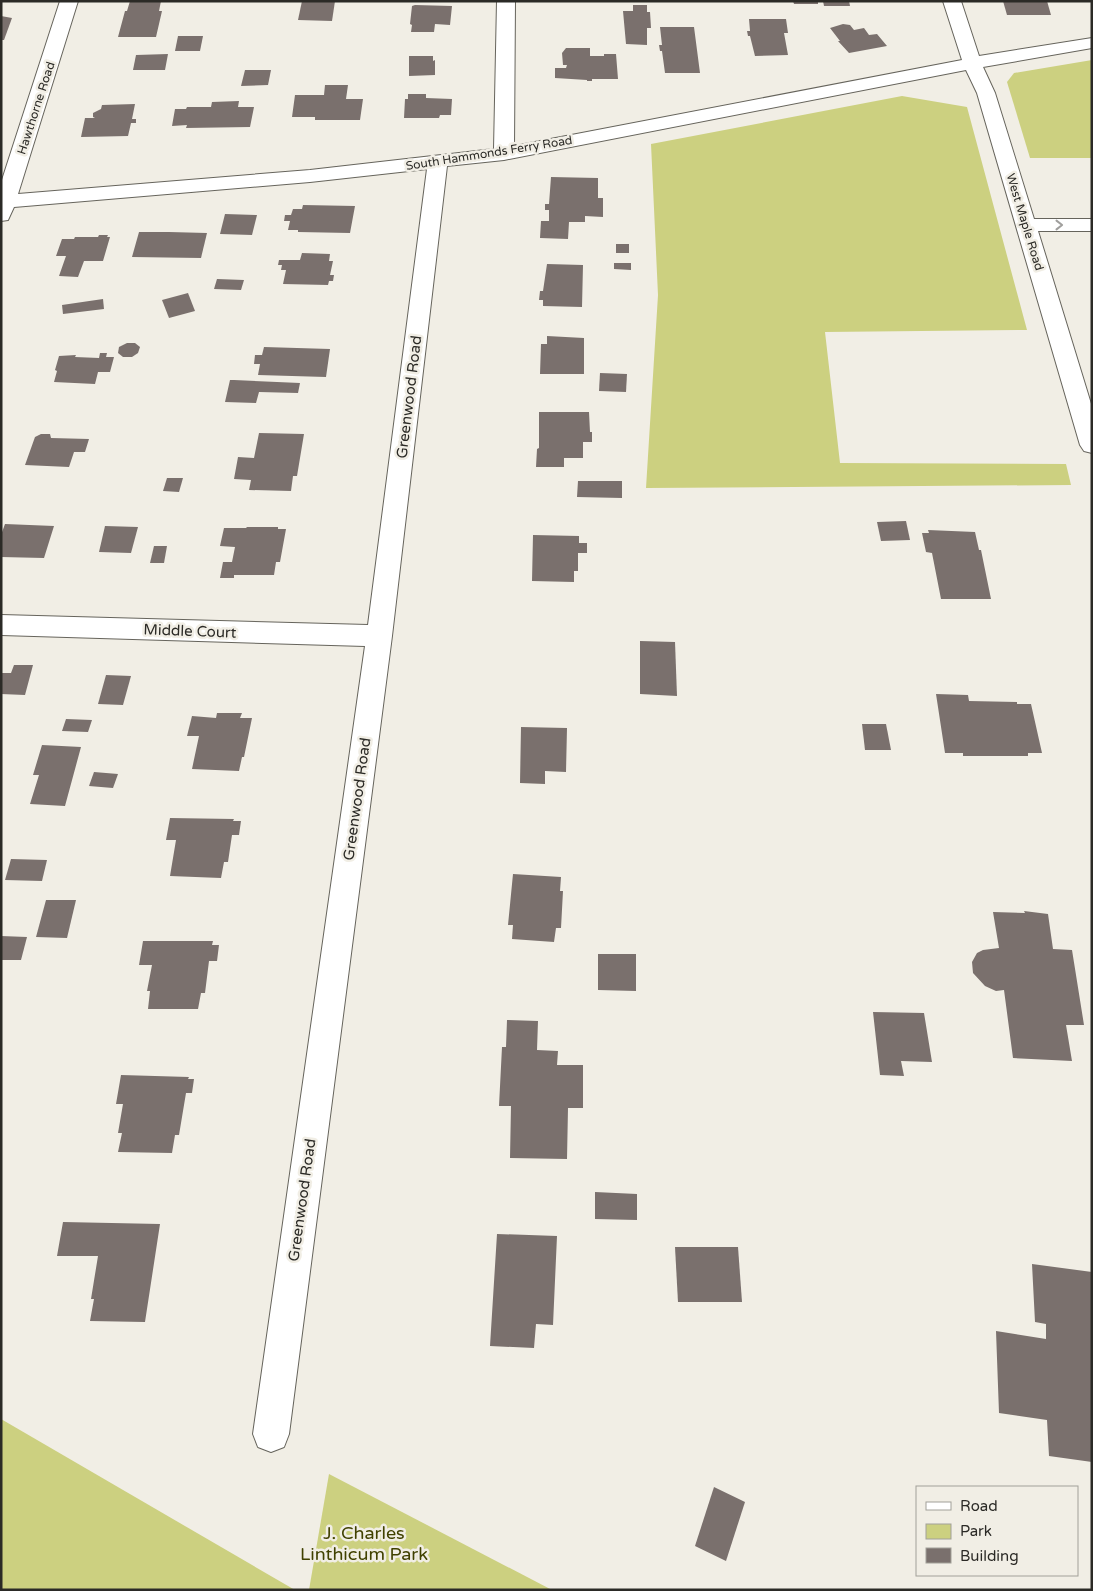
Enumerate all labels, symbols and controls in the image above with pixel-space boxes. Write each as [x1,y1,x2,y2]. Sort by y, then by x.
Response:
street label: Hawthorne Road [14,60,58,156]
street label: South Hammonds Ferry Road [405,133,573,173]
street label: West Maple Road [1004,172,1046,272]
one-way arrow [1056,220,1063,230]
street label: Greenwood Road [393,334,425,460]
street label: Middle Court [143,620,237,642]
street label: Greenwood Road [339,736,375,862]
street label: Greenwood Road [284,1137,320,1263]
legend [916,1486,1078,1576]
text: Road [960,1497,998,1515]
park label: J. Charles Linthicum Park [300,1522,428,1565]
text: Park [960,1522,992,1540]
text: Building [960,1547,1019,1565]

